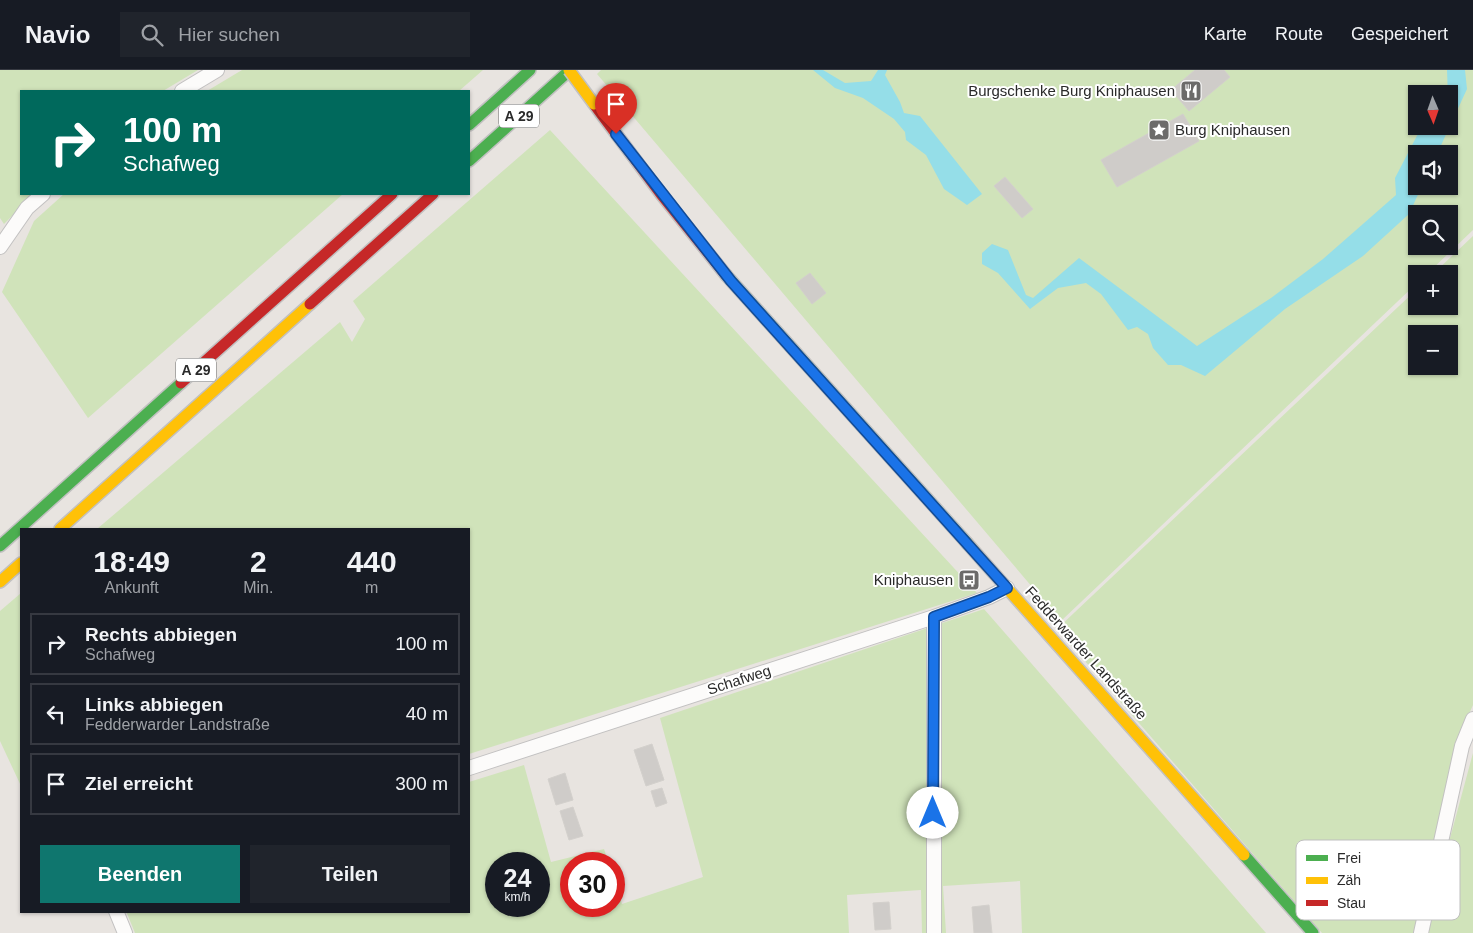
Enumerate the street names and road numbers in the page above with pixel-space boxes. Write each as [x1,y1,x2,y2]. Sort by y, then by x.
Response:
road number: A 29 [499,104,539,128]
road number: A 29 [176,358,216,382]
street label: Fedderwarder Landstraße [1022,583,1151,723]
street label: Schafweg [705,661,773,698]

